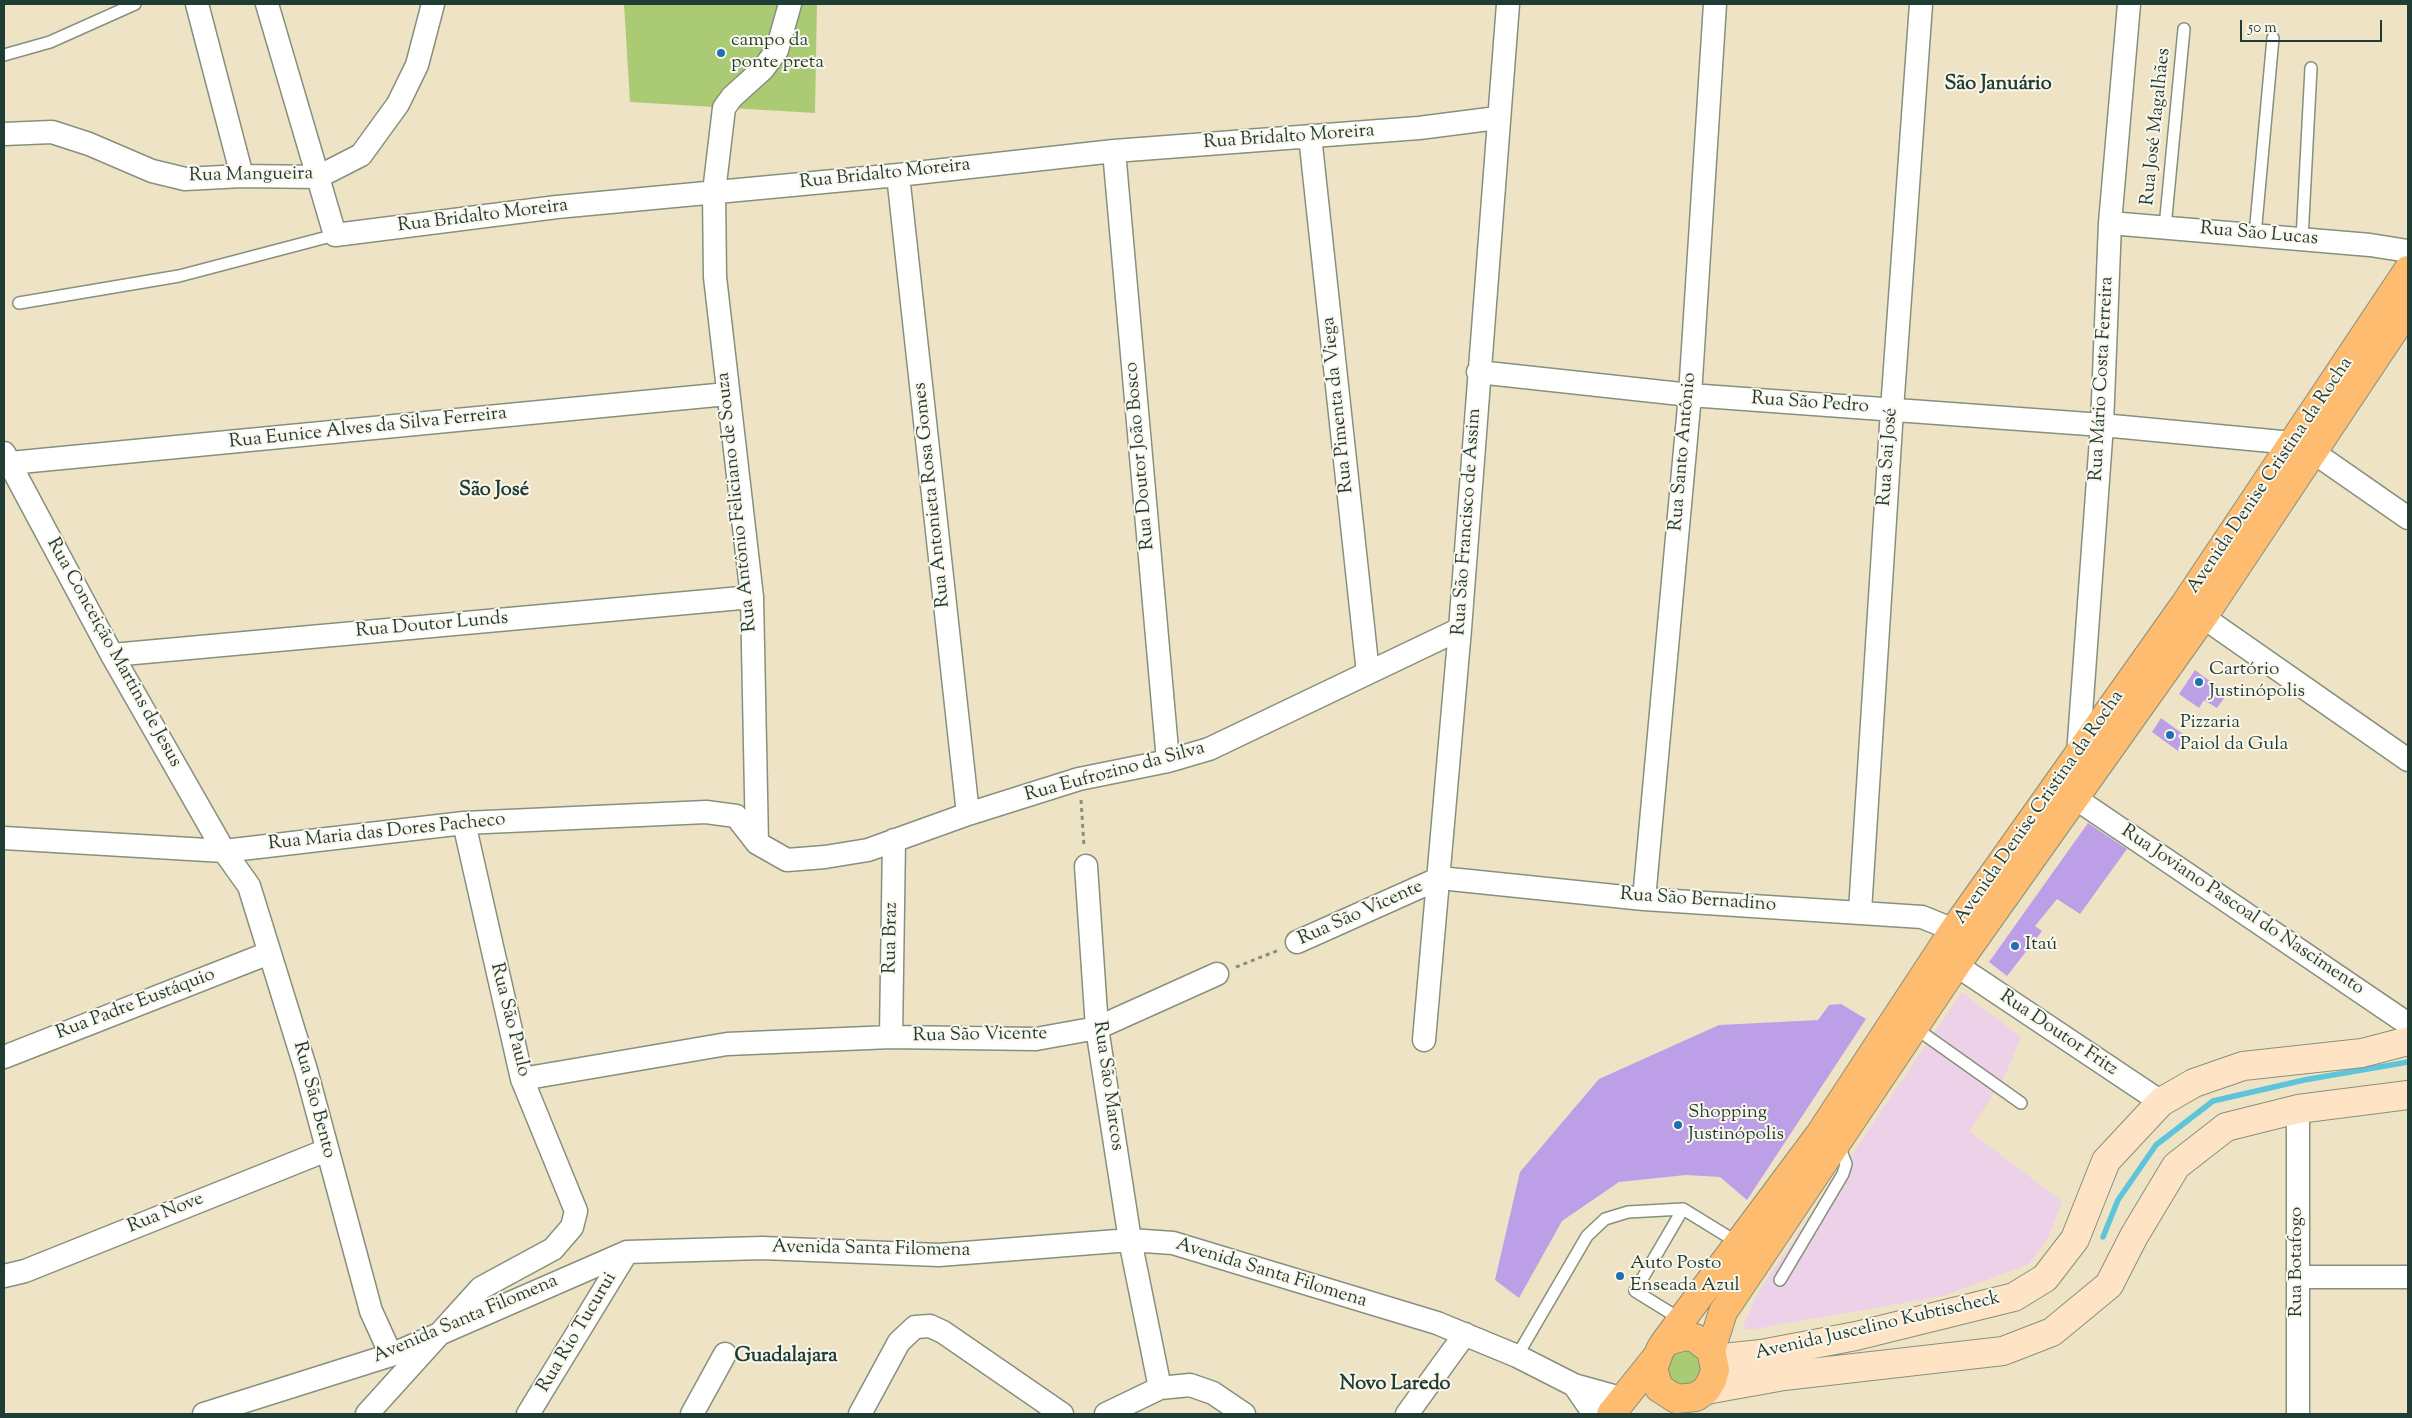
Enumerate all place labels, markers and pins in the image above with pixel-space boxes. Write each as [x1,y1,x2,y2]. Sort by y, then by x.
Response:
place label: campo da ponte preta [731,31,824,75]
marker: campo da ponte preta [715,47,727,59]
place label: Cartório Justinópolis [2209,660,2305,704]
marker: Cartório Justinópolis [2193,676,2205,688]
place label: Pizzaria Paiol da Gula [2180,713,2288,757]
marker: Pizzaria Paiol da Gula [2164,729,2176,741]
place label: Itaú [2025,935,2057,957]
marker: Itaú [2009,940,2021,952]
place label: Shopping Justinópolis [1688,1103,1784,1147]
marker: Shopping Justinópolis [1672,1119,1684,1131]
place label: Auto Posto Enseada Azul [1630,1254,1740,1298]
marker: Auto Posto Enseada Azul [1614,1270,1626,1282]

